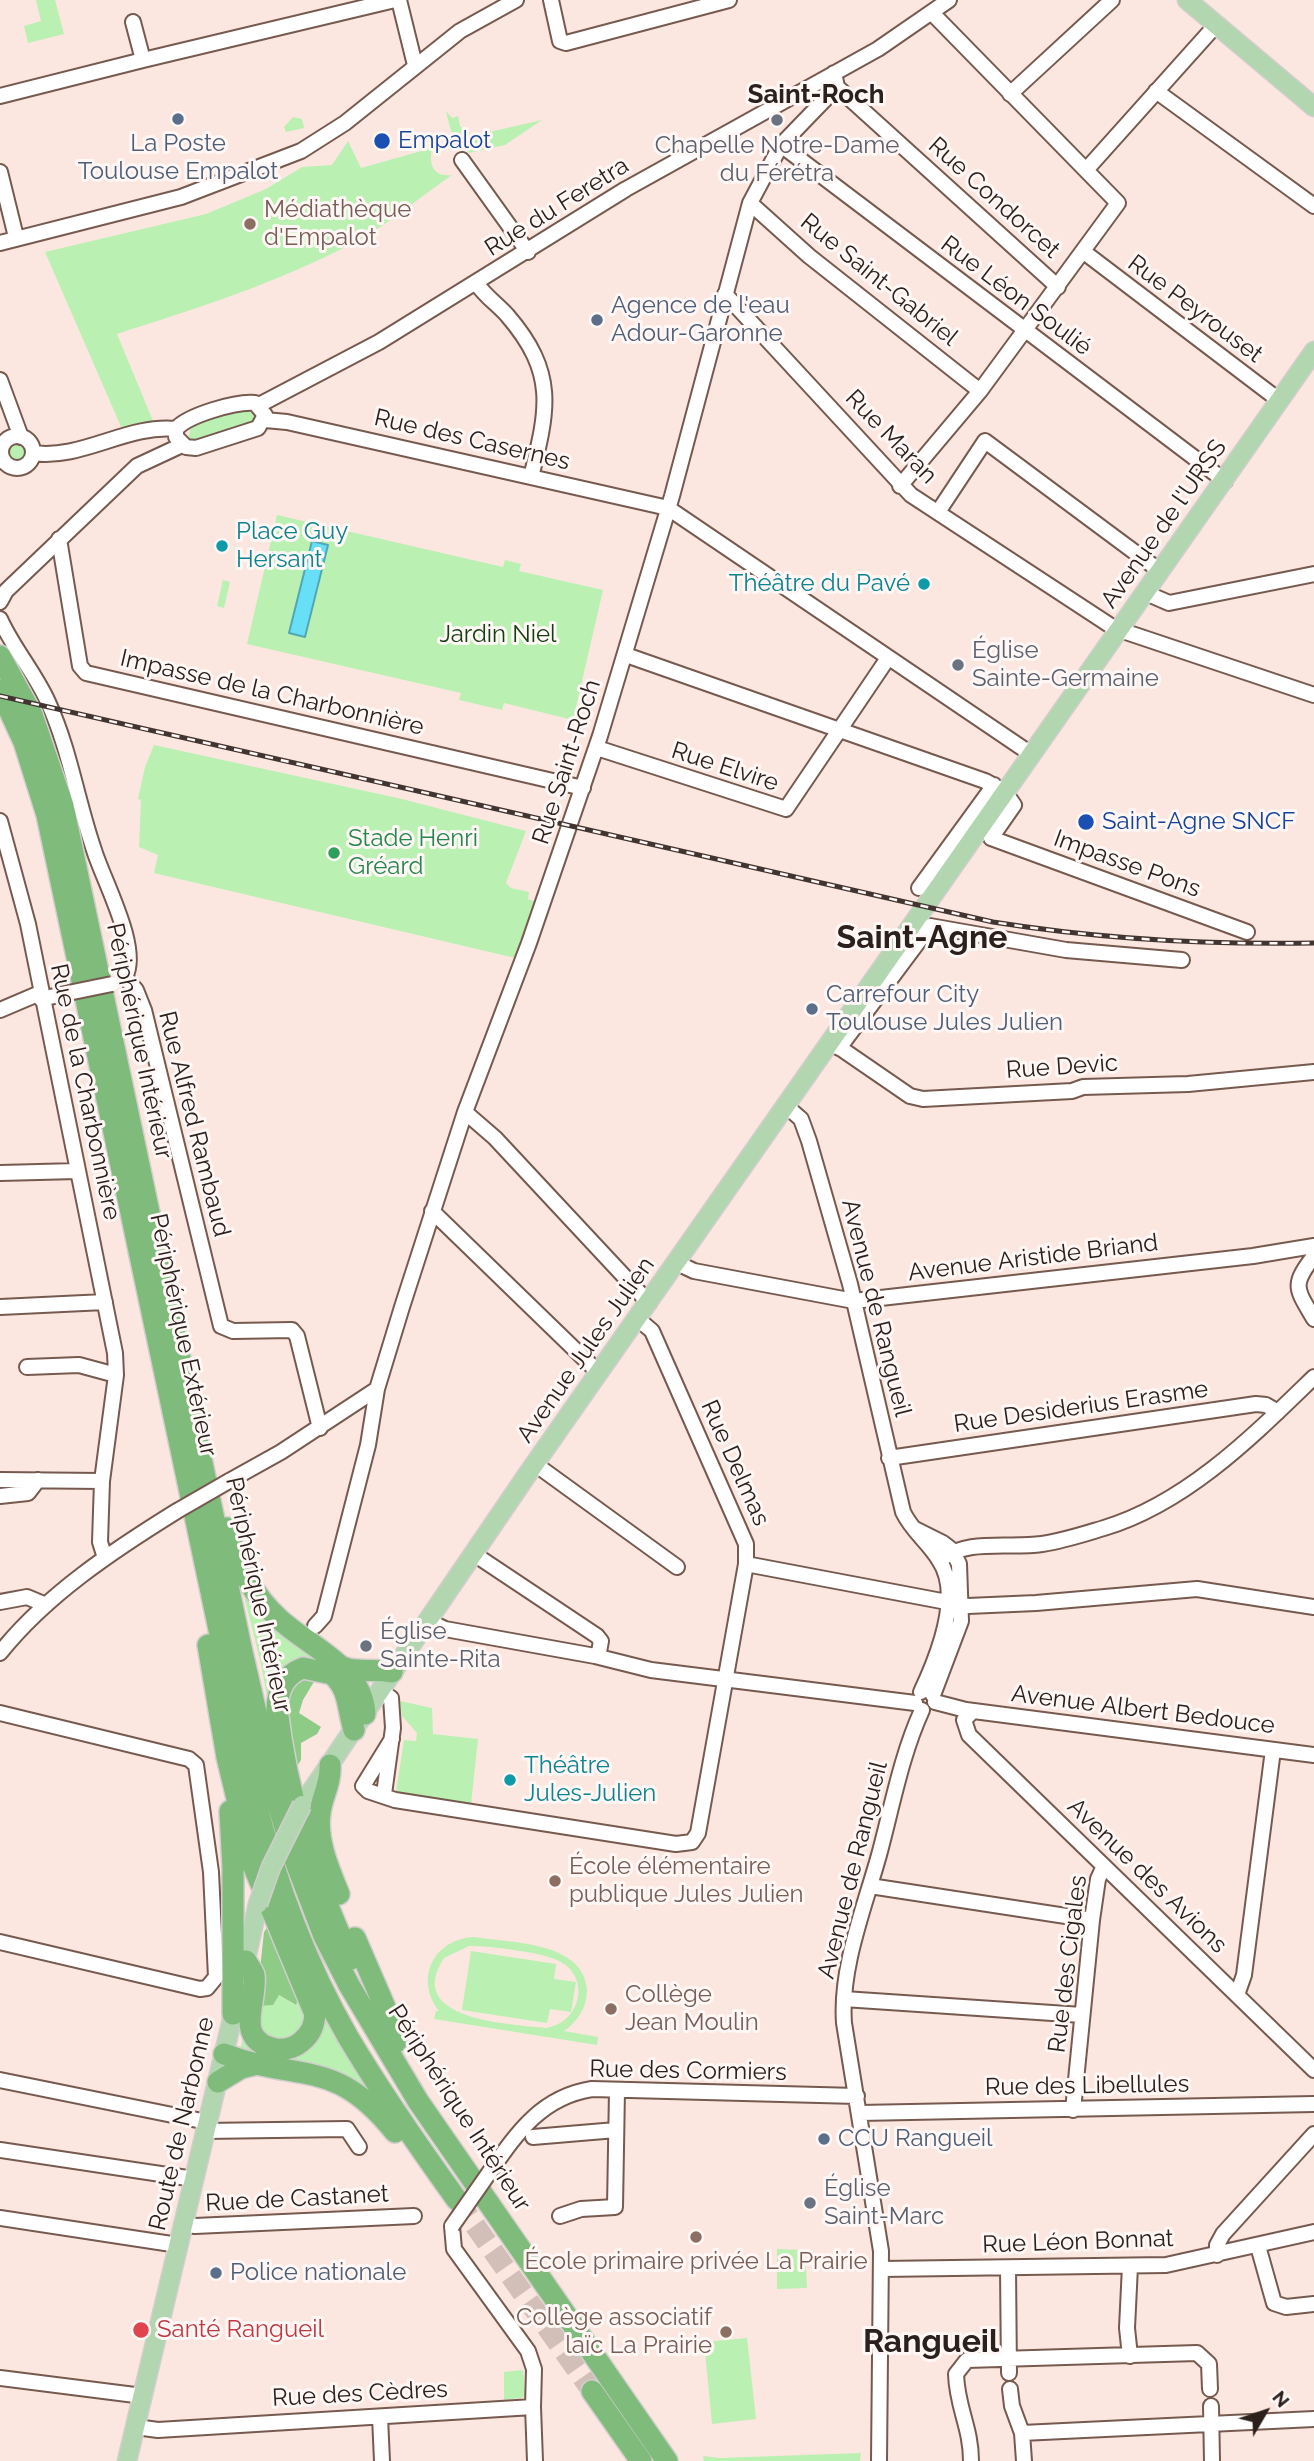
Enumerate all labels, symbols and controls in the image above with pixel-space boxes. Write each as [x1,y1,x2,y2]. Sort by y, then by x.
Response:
district label: Saint-Roch [748,79,884,111]
marker: La Poste Toulouse Empalot [170,111,186,127]
marker: Chapelle Notre-Dame du Férétra [769,112,785,128]
place label: Empalot [398,127,491,155]
place label: La Poste Toulouse Empalot [78,130,278,186]
marker: Empalot [372,131,392,151]
street label: Rue Condorcet [922,131,1066,265]
place label: Chapelle Notre-Dame du Férétra [655,132,899,188]
street label: Rue du Feretra [480,151,634,263]
place label: Médiathèque d'Empalot [264,196,411,252]
street label: Rue Saint-Gabriel [794,208,964,352]
marker: Médiathèque d'Empalot [242,216,258,232]
street label: Rue Léon Soulié [935,230,1097,362]
street label: Rue Peyrouset [1122,249,1268,369]
place label: Agence de l'eau Adour-Garonne [611,292,790,348]
marker: Agence de l'eau Adour-Garonne [589,312,605,328]
street label: Rue Maran [839,384,943,490]
street label: Rue des Casernes [371,403,573,477]
street label: Avenue de l'URSS [1095,434,1233,614]
place label: Place Guy Hersant [236,518,348,574]
marker: Place Guy Hersant [214,538,230,554]
place label: Théâtre du Pavé [729,570,910,598]
marker: Théâtre du Pavé [916,576,932,592]
park label: Jardin Niel [439,621,557,649]
place label: Église Sainte-Germaine [972,637,1159,693]
street label: Impasse de la Charbonnière [117,644,427,742]
marker: Église Sainte-Germaine [950,657,966,673]
street label: Rue Saint-Roch [527,676,607,848]
street label: Rue Elvire [668,736,782,798]
place label: Saint-Agne SNCF [1102,808,1295,836]
marker: Saint-Agne SNCF [1076,812,1096,832]
street label: Impasse Pons [1050,824,1204,904]
place label: Stade Henri Gréard [348,825,478,881]
marker: Stade Henri Gréard [326,845,342,861]
district label: Saint-Agne [837,919,1007,957]
street label: Périphérique Intérieur [100,920,178,1162]
street label: Rue de la Charbonnière [44,961,126,1223]
place label: Carrefour City Toulouse Jules Julien [826,981,1063,1037]
marker: Carrefour City Toulouse Jules Julien [804,1001,820,1017]
street label: Rue Alfred Rambaud [152,1008,236,1240]
street label: Rue Devic [1005,1049,1119,1085]
street label: Avenue de Rangueil [835,1196,917,1420]
street label: Périphérique Extérieur [143,1211,223,1459]
street label: Avenue Aristide Briand [906,1228,1160,1288]
street label: Avenue Jules Julien [511,1252,661,1448]
street label: Rue Desiderius Erasme [952,1375,1210,1439]
street label: Rue Delmas [695,1396,775,1530]
street label: Périphérique Intérieur [219,1474,297,1716]
place label: Église Sainte-Rita [380,1618,501,1674]
marker: Église Sainte-Rita [358,1638,374,1654]
street label: Avenue Albert Bedouce [1010,1680,1276,1740]
place label: Théâtre Jules-Julien [524,1752,656,1808]
street label: Avenue de Rangueil [812,1758,894,1982]
marker: Théâtre Jules-Julien [502,1772,518,1788]
street label: Avenue des Avions [1061,1793,1233,1959]
place label: École élémentaire publique Jules Julien [569,1853,803,1909]
marker: École élémentaire publique Jules Julien [547,1873,563,1889]
street label: Rue des Cigales [1043,1874,1093,2054]
place label: Collège Jean Moulin [625,1981,759,2037]
street label: Périphérique Intérieur [381,1999,537,2217]
marker: Collège Jean Moulin [603,2001,619,2017]
street label: Route de Narbonne [143,2015,221,2233]
street label: Rue des Cormiers [589,2055,787,2087]
street label: Rue des Libellules [985,2070,1189,2102]
place label: CCU Rangueil [838,2125,992,2153]
marker: CCU Rangueil [816,2131,832,2147]
place label: Église Saint-Marc [824,2175,944,2231]
street label: Rue de Castanet [205,2180,389,2218]
marker: Église Saint-Marc [802,2195,818,2211]
street label: Rue Léon Bonnat [982,2224,1174,2260]
marker: École primaire privée La Prairie [688,2229,704,2245]
place label: École primaire privée La Prairie [524,2248,868,2276]
place label: Police nationale [230,2259,406,2287]
marker: Police nationale [208,2265,224,2281]
place label: Collège associatif laïc La Prairie [516,2304,712,2360]
place label: Santé Rangueil [157,2316,324,2344]
marker: Santé Rangueil [131,2320,151,2340]
district label: Rangueil [863,2323,999,2361]
marker: Collège associatif laïc La Prairie [718,2324,734,2340]
street label: Rue des Cèdres [271,2375,449,2413]
north arrow [1230,2377,1300,2447]
text: N [1268,2386,1294,2411]

